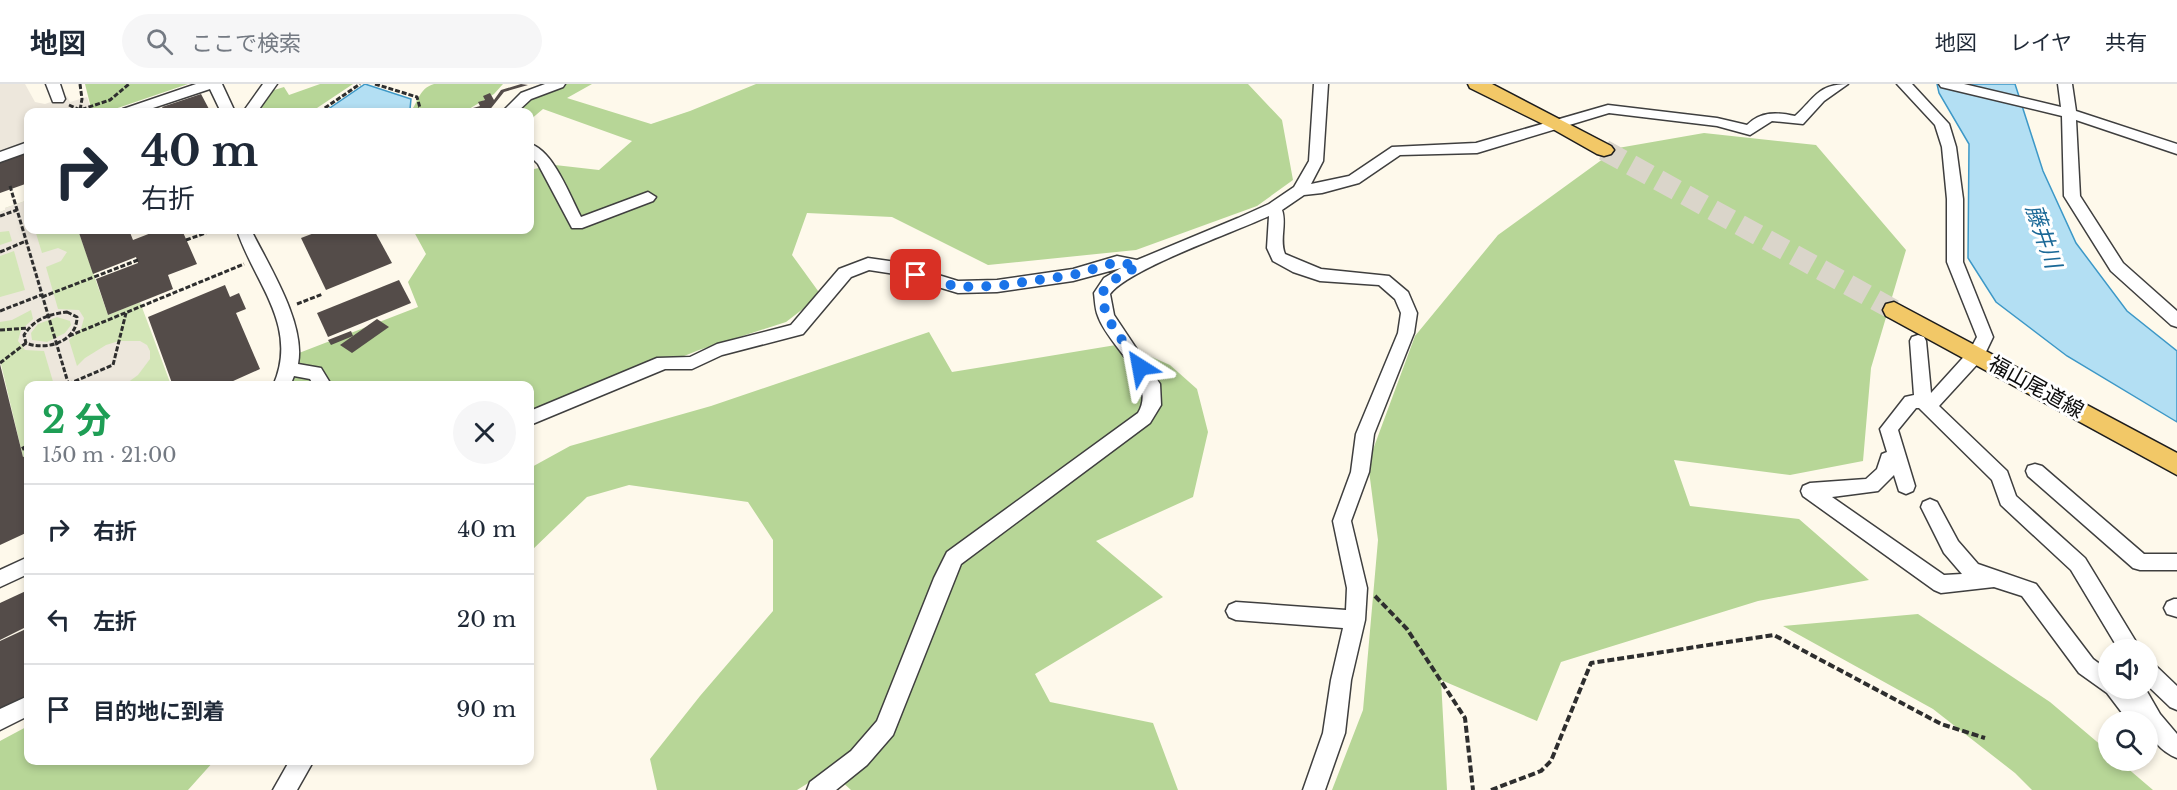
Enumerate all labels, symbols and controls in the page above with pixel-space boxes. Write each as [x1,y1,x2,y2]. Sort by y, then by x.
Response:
search box [122,14,542,68]
icon: search [143,25,176,58]
text: 地図 [30,26,86,61]
text: ここで検索 [191,30,301,57]
text: 地図 [1935,30,1977,56]
text: レイヤ [2010,30,2072,56]
text: 共有 [2105,30,2147,56]
text: 40 m [141,125,258,177]
icon: right [42,132,120,210]
text: 右折 [141,182,195,215]
water label: 藤井川 [2020,201,2068,274]
pin [890,249,941,300]
icon: arrive [899,258,932,291]
position arrow [1108,335,1172,399]
street label: 福山尾道線 [1984,350,2088,424]
text: 2 分 [42,398,111,443]
button: close [453,401,516,464]
text: 150 m · 21:00 [42,443,176,467]
icon: right [42,513,75,546]
text: 40 m [458,516,516,543]
text: 右折 [93,518,137,545]
icon: left [42,603,75,636]
text: 20 m [457,606,516,633]
text: 左折 [93,608,137,635]
map controls [2098,639,2158,771]
button: sound [2098,639,2158,699]
icon: arrive [42,693,75,726]
text: 90 m [456,696,516,723]
text: 目的地に到着 [93,698,225,725]
button: search [2098,711,2158,771]

